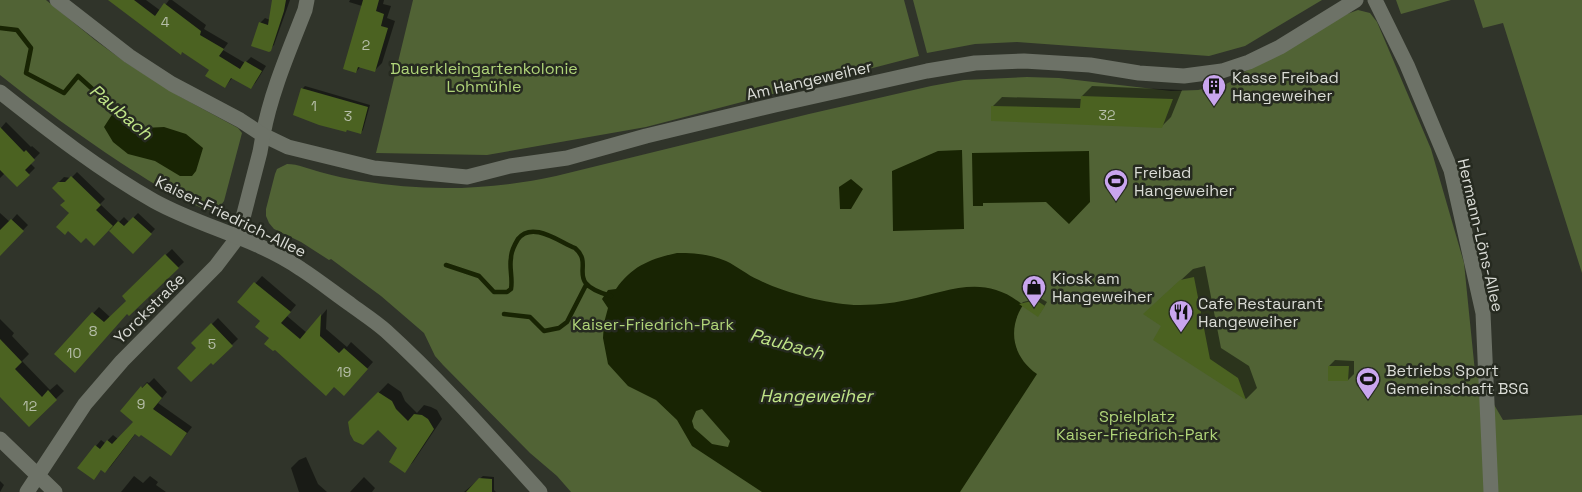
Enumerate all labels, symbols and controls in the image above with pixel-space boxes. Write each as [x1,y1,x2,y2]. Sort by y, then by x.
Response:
house number: 4 [161,13,170,31]
house number: 2 [362,36,370,54]
street label: Am Hangeweiher [744,56,874,105]
park label: Dauerkleingartenkolonie Lohmühle [390,58,578,97]
place label: Kasse Freibad Hangeweiher [1232,67,1339,106]
building icon: Kasse Freibad Hangeweiher [1201,73,1227,107]
water label: Paubach [85,79,158,145]
house number: 1 [311,97,317,115]
house number: 32 [1099,106,1115,124]
house number: 3 [344,107,352,125]
street label: Hermann-Löns-Allee [1453,156,1508,314]
place label: Freibad Hangeweiher [1134,162,1234,201]
sports icon: Freibad Hangeweiher [1103,168,1129,202]
street label: Kaiser-Friedrich-Allee [152,171,310,262]
street label: Yorckstraße [109,268,189,348]
place label: Kiosk am Hangeweiher [1052,268,1152,307]
shop icon: Kiosk am Hangeweiher [1021,274,1047,308]
place label: Cafe Restaurant Hangeweiher [1198,293,1323,332]
restaurant icon: Cafe Restaurant Hangeweiher [1168,299,1194,333]
park label: Kaiser-Friedrich-Park [572,314,734,335]
house number: 8 [89,322,98,340]
water label: Paubach [748,323,827,365]
house number: 5 [208,335,216,353]
house number: 10 [67,344,81,362]
place label: Betriebs Sport Gemeinschaft BSG [1386,360,1529,399]
house number: 19 [337,363,351,381]
sports icon: Betriebs Sport Gemeinschaft BSG [1355,366,1381,400]
water label: Hangeweiher [759,384,875,407]
house number: 9 [137,395,145,413]
house number: 12 [23,397,37,415]
park label: Spielplatz Kaiser-Friedrich-Park [1056,406,1218,445]

